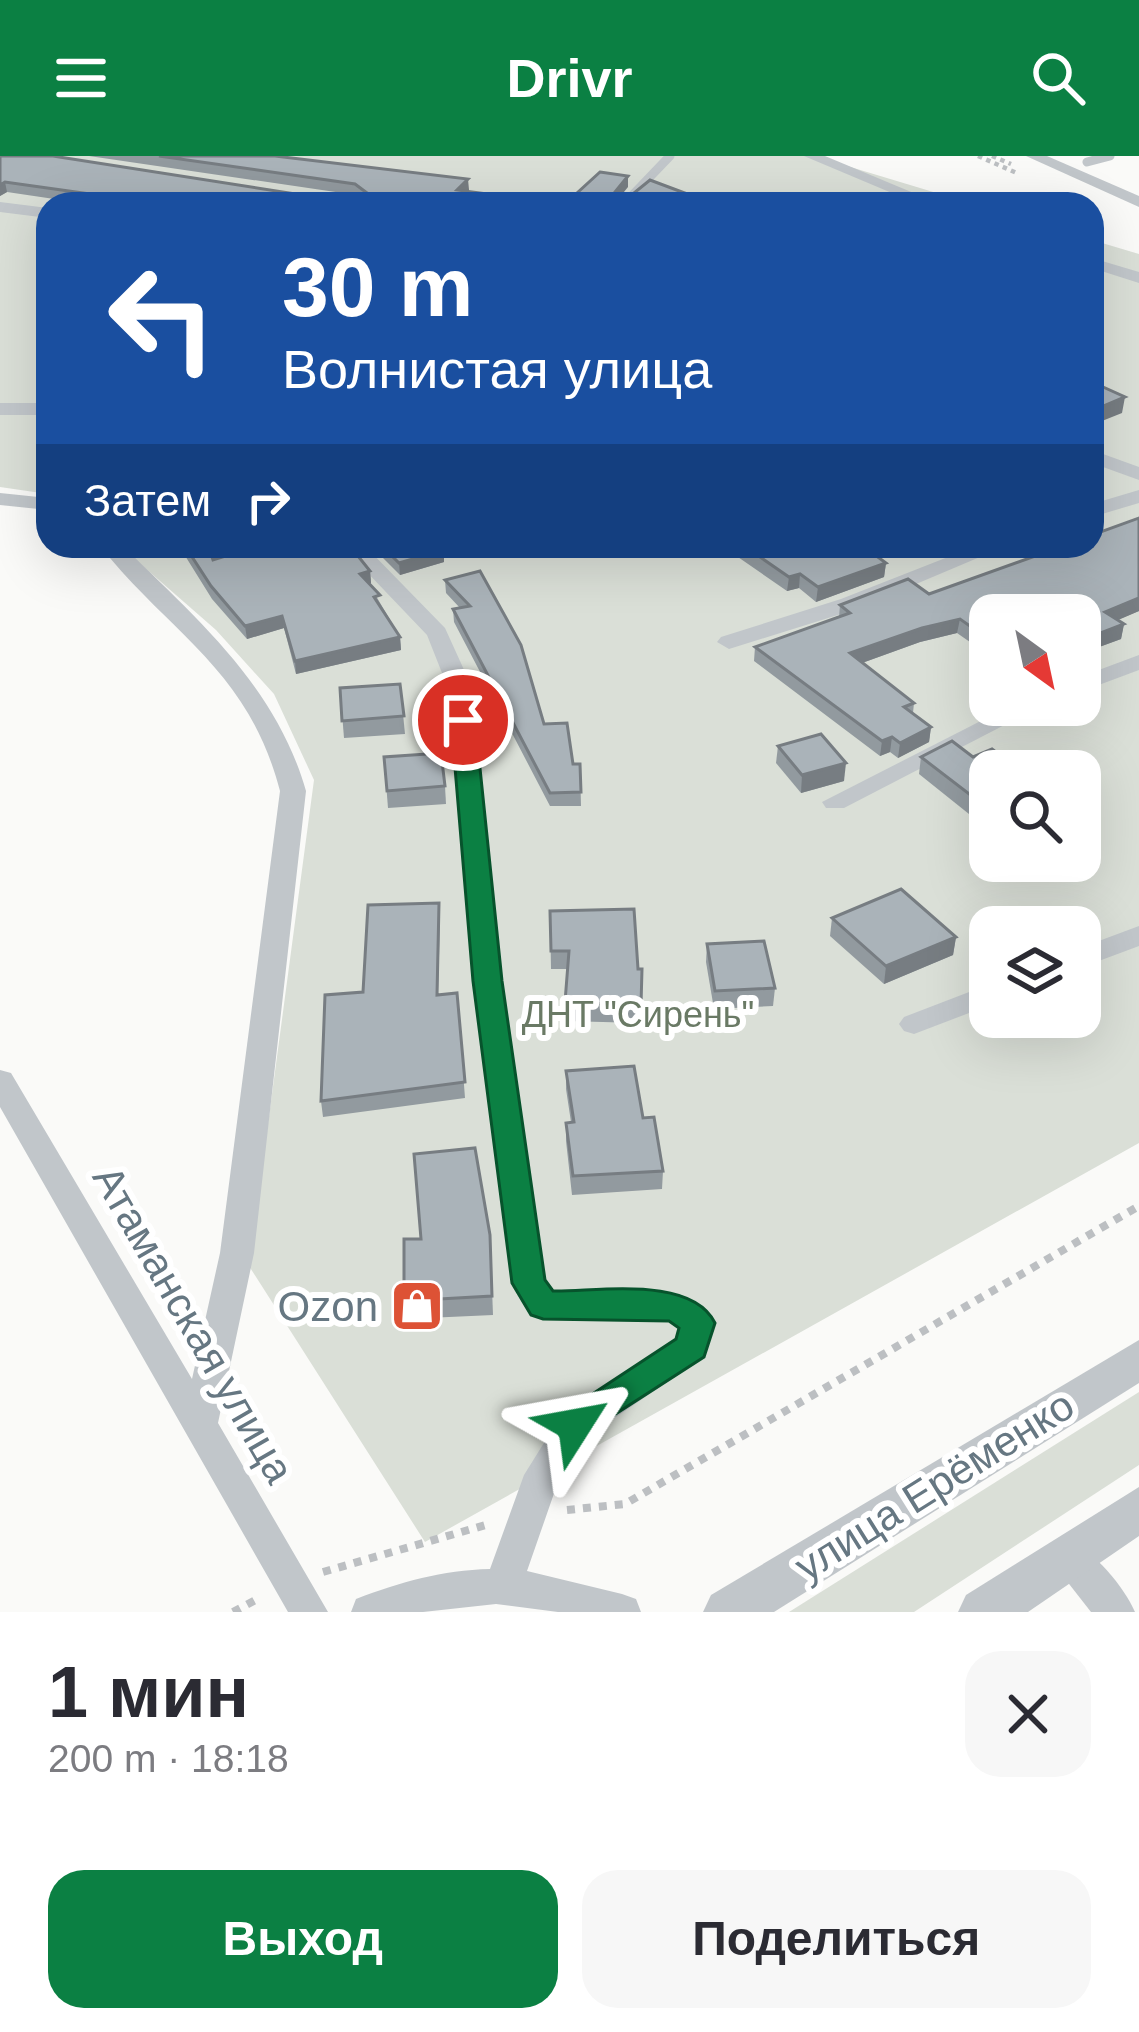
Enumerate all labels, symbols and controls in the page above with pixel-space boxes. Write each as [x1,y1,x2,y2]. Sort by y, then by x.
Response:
icon: menu [48,45,114,111]
icon: search [1025,45,1091,111]
text: Drivr [506,48,633,108]
icon: left [84,240,240,396]
text: 30 m [282,240,473,334]
text: Волнистая улица [282,339,712,399]
icon: right [235,468,301,534]
text: Затем [84,475,211,526]
north arrow [969,594,1101,726]
map controls [969,594,1101,1038]
pin [412,669,514,771]
icon: arrive [430,687,496,753]
button: search [969,750,1101,882]
button: layers [969,906,1101,1038]
park label: ДНТ "Сирень" [522,994,754,1035]
street label: Атаманская улица [84,1157,304,1492]
shop icon: Ozon [389,1278,445,1334]
place label: Ozon [278,1283,378,1330]
position arrow [512,1362,638,1488]
street label: улица Ерёменко [786,1381,1082,1590]
button: close [965,1651,1091,1777]
text: 1 мин [48,1652,249,1732]
text: 200 m · 18:18 [48,1737,289,1780]
button: Выход [48,1870,558,2008]
button: Поделиться [582,1870,1091,2008]

